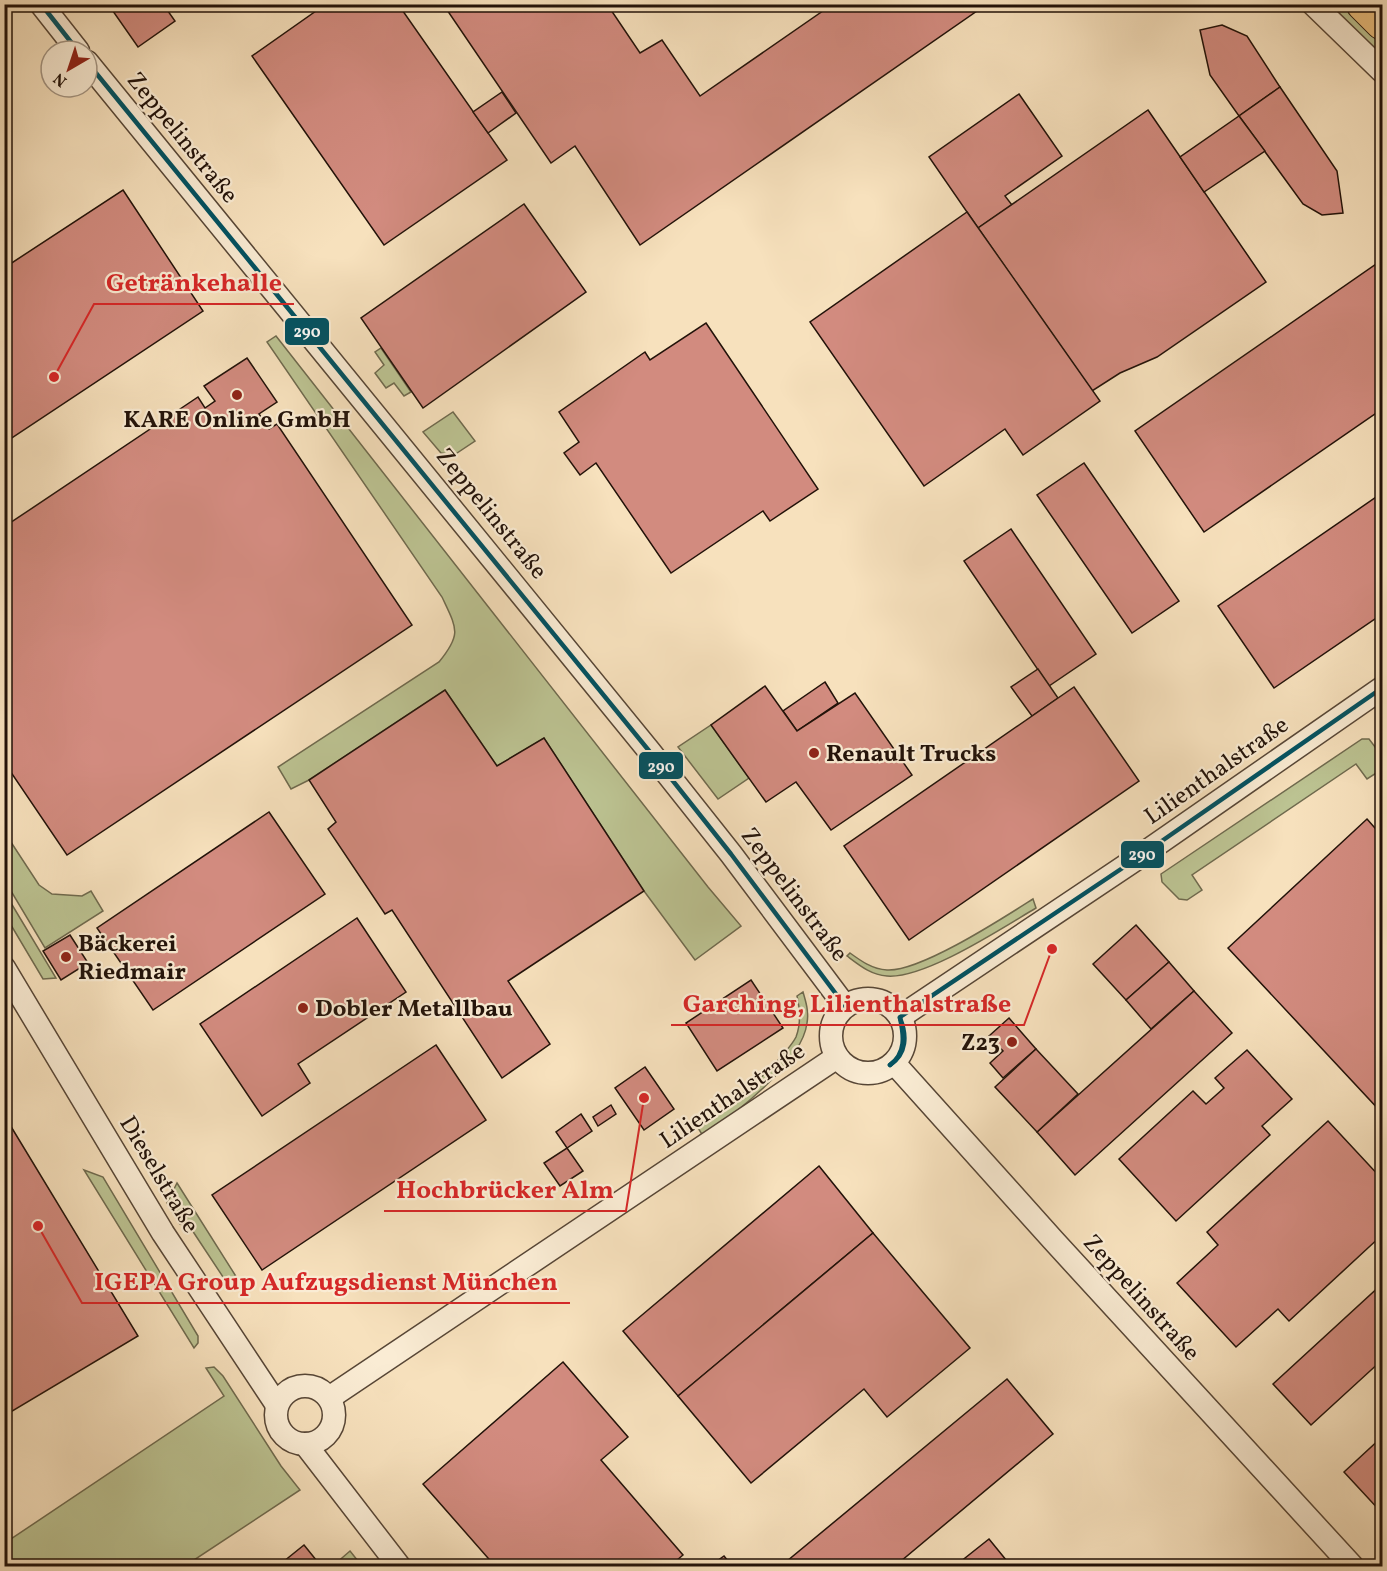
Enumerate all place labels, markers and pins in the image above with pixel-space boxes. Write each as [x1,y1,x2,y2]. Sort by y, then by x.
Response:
callout: Getränkehalle [94,260,294,304]
marker: KARE Online GmbH [230,388,244,402]
place label: KARE Online GmbH [123,404,351,438]
place label: Renault Trucks [826,738,996,772]
marker: Renault Trucks [807,746,821,760]
place label: Bäckerei Riedmair [78,928,186,990]
marker: Bäckerei Riedmair [59,950,73,964]
callout: Garching, Lilienthalstraße [671,981,1024,1025]
place label: Dobler Metallbau [315,993,513,1027]
marker: Dobler Metallbau [296,1001,310,1015]
place label: Z23 [961,1027,1000,1061]
marker: Z23 [1005,1035,1019,1049]
callout: Hochbrücker Alm [384,1167,626,1211]
callout: IGEPA Group Aufzugsdienst München [82,1259,570,1303]

